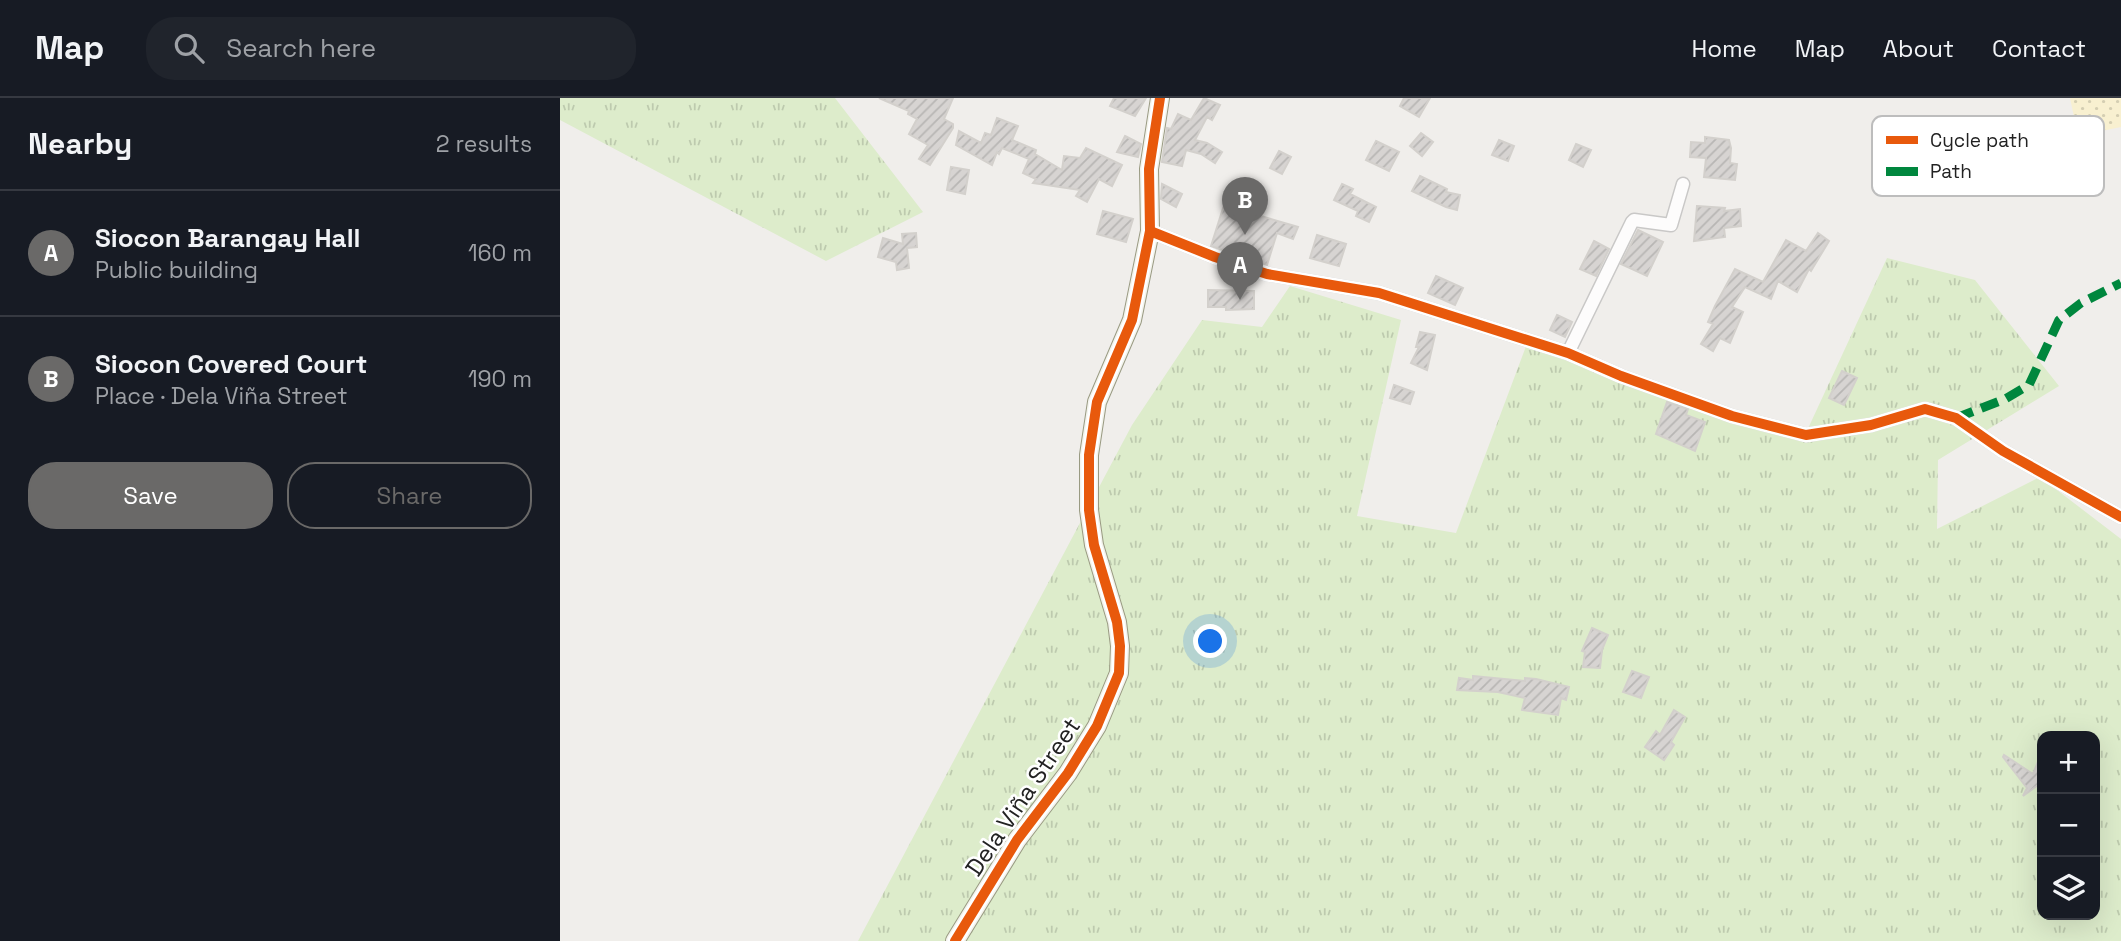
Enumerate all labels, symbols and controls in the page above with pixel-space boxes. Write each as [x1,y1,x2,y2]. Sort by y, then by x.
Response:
search box [146,17,636,80]
text: Map [35,27,104,69]
icon: search [170,29,208,67]
text: Search here [226,31,376,65]
text: Home [1691,33,1757,64]
text: Map [1795,33,1845,64]
text: About [1883,33,1954,64]
text: Contact [1992,33,2086,64]
legend [1872,116,2104,196]
text: Nearby [28,124,132,163]
text: Cycle path [1930,128,2029,153]
text: 2 results [436,129,532,159]
text: Path [1930,159,1972,184]
pin: B [1222,177,1268,235]
text: Siocon Barangay Hall [95,221,360,255]
text: A [44,238,58,268]
text: 160 m [468,238,532,268]
pin: A [1217,242,1263,300]
text: Public building [95,255,258,285]
text: Siocon Covered Court [95,347,367,381]
text: B [43,364,59,394]
text: 190 m [468,364,532,394]
text: Place · Dela Viña Street [95,381,348,411]
button: Save [28,462,273,529]
button: Share [287,462,532,529]
your location [1193,624,1227,658]
street label: Dela Viña Street [958,712,1087,882]
map controls [2037,731,2100,920]
button: + [2037,731,2100,794]
button: − [2037,794,2100,857]
button: layers [2037,857,2100,920]

